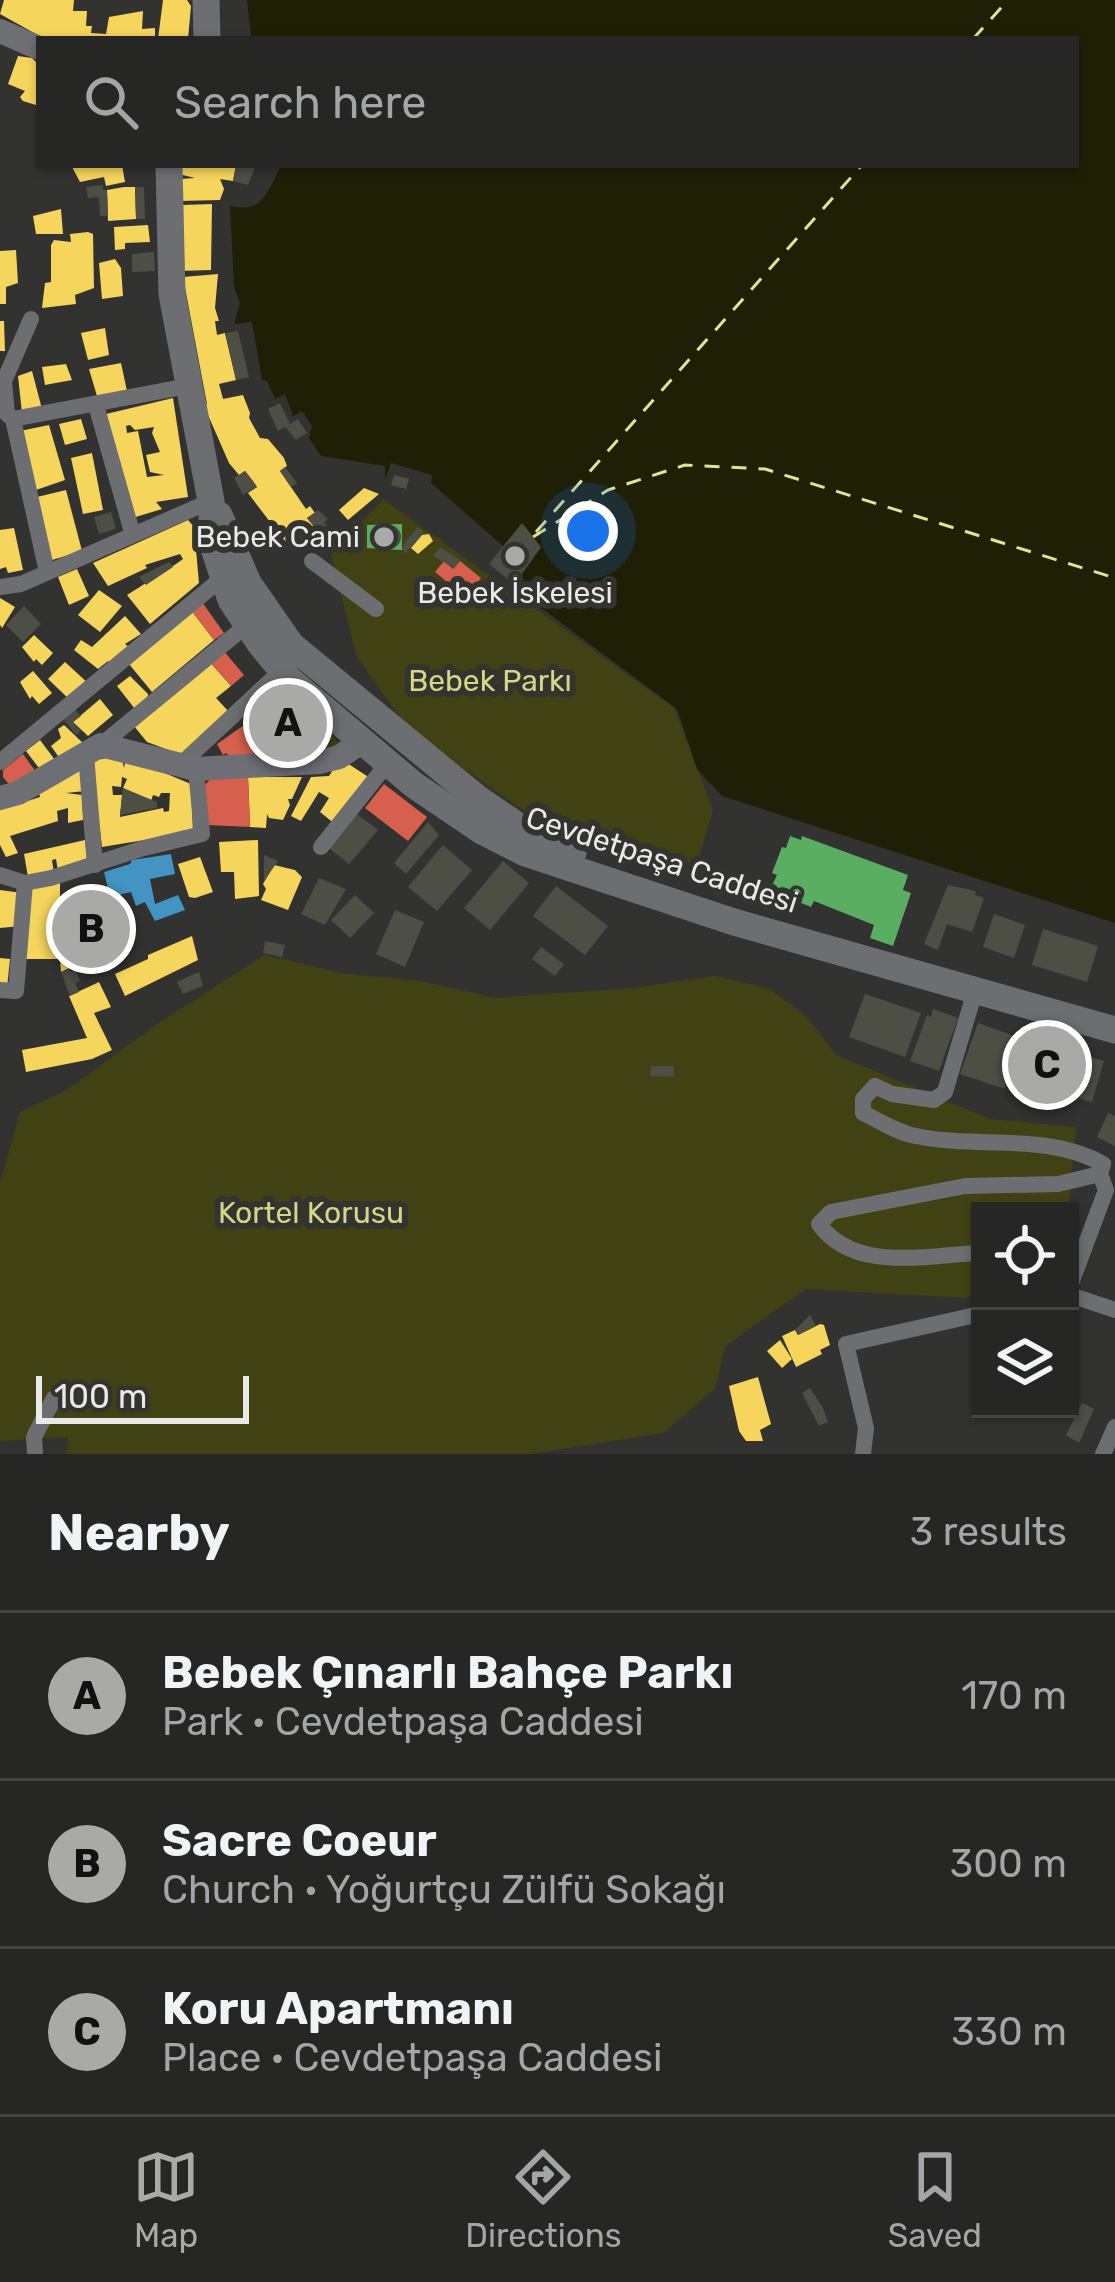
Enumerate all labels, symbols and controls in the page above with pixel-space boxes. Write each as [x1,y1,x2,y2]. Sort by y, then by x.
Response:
search box [36,36,1079,168]
icon: search [78,69,144,135]
text: Search here [174,76,426,129]
your location [558,501,618,561]
place label: Bebek Cami [196,519,360,555]
marker: Bebek Cami [371,524,397,550]
marker: Bebek İskelesi [502,543,528,569]
place label: Bebek İskelesi [417,575,613,611]
park label: Bebek Parkı [408,663,572,699]
pin: A [249,678,327,768]
street label: Cevdetpaşa Caddesi [521,799,803,921]
pin: B [52,884,130,974]
pin: C [1008,1020,1086,1110]
park label: Kortel Korusu [218,1195,404,1231]
map controls [971,1202,1079,1418]
button: locate [971,1202,1079,1310]
button: layers [971,1310,1079,1418]
scale bar [36,1370,249,1423]
text: 100 m [54,1377,147,1416]
text: Nearby [48,1502,230,1563]
text: 3 results [910,1509,1067,1555]
text: Bebek Çınarlı Bahçe Parkı [162,1646,733,1699]
text: A [73,1673,101,1719]
text: 170 m [961,1673,1067,1719]
text: Park · Cevdetpaşa Caddesi [162,1699,644,1745]
text: Sacre Coeur [162,1814,437,1867]
text: B [73,1841,101,1887]
text: 300 m [950,1841,1067,1887]
text: Church · Yoğurtçu Zülfü Sokağı [162,1867,726,1913]
text: Koru Apartmanı [162,1982,514,2035]
text: C [73,2009,101,2055]
text: 330 m [951,2009,1067,2055]
text: Place · Cevdetpaşa Caddesi [162,2035,662,2081]
tab: Map [133,2144,199,2255]
tab: Directions [465,2144,622,2255]
tab: Saved [888,2144,982,2255]

